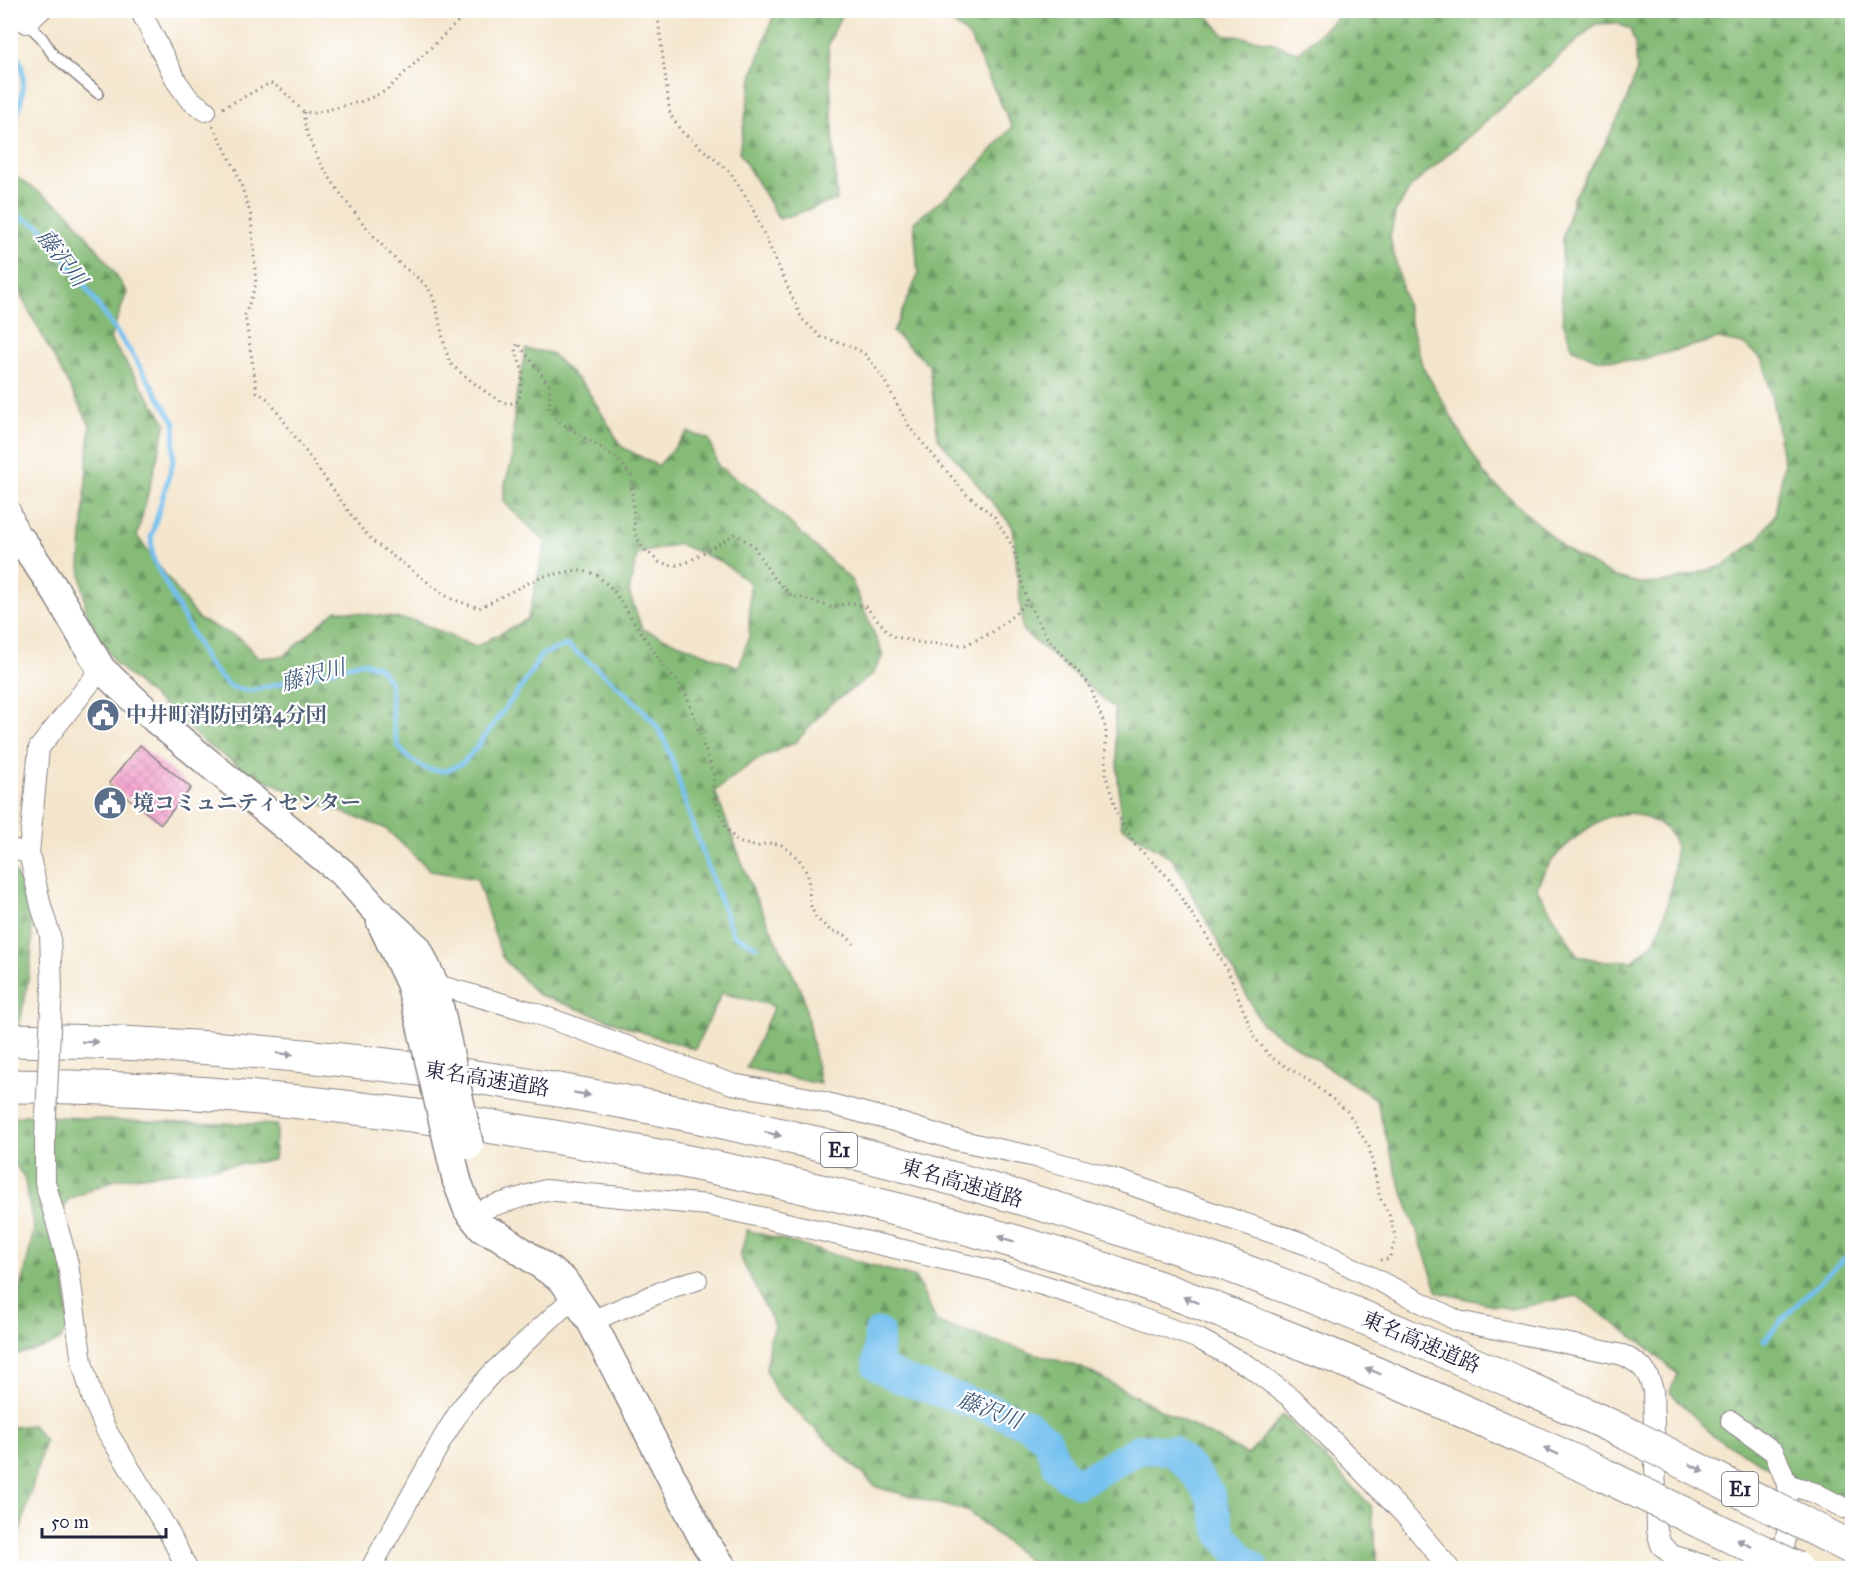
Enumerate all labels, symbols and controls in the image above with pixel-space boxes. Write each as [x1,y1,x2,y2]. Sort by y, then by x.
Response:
water label: 藤沢川 [31,224,94,294]
water label: 藤沢川 [278,653,350,697]
public building icon: 中井町消防団第4分団 [85,697,121,733]
place label: 中井町消防団第4分団 [126,702,327,728]
public building icon: 境コミュニティセンター [92,785,128,821]
place label: 境コミュニティセンター [133,790,361,816]
one-way arrow [80,1037,99,1047]
one-way arrow [275,1049,294,1059]
street label: 東名高速道路 [423,1056,551,1102]
one-way arrow [572,1090,591,1099]
one-way arrow [763,1129,782,1139]
road number: E1 [821,1133,857,1167]
street label: 東名高速道路 [898,1153,1026,1213]
one-way arrow [997,1234,1015,1244]
one-way arrow [1182,1295,1200,1304]
street label: 東名高速道路 [1358,1305,1484,1379]
one-way arrow [1363,1366,1381,1376]
water label: 藤沢川 [954,1386,1028,1435]
one-way arrow [1542,1446,1559,1455]
one-way arrow [1689,1463,1706,1473]
road number: E1 [1722,1472,1758,1506]
scale bar [42,1501,166,1539]
text: 50 m [51,1511,89,1533]
one-way arrow [1735,1538,1752,1547]

